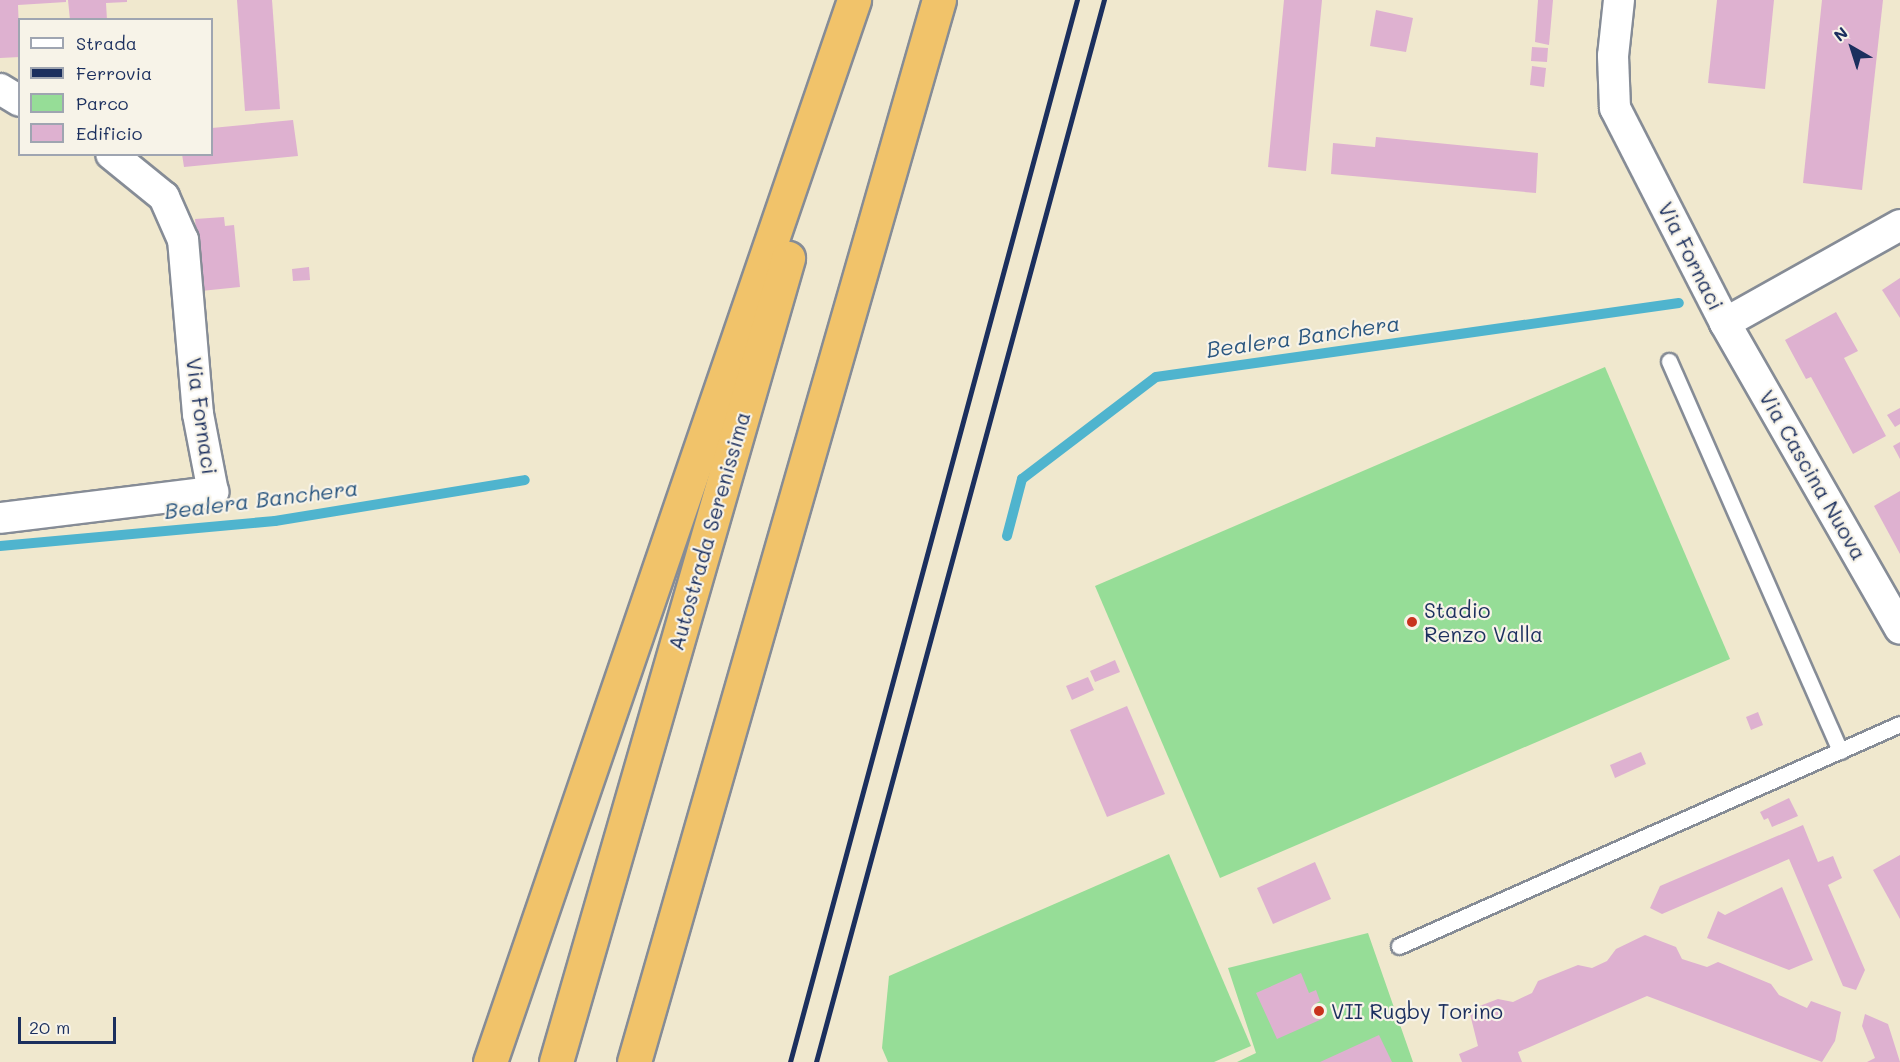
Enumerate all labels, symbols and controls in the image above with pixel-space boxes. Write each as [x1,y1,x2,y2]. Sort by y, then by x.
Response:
legend [18,18,213,156]
north arrow [1822,18,1882,78]
text: N [1829,22,1852,46]
text: Strada [76,31,137,55]
text: Ferrovia [76,61,152,85]
text: Parco [76,91,129,115]
text: Edificio [76,121,143,145]
street label: Via Fornaci [1653,198,1729,314]
water label: Bealera Banchera [1205,309,1401,363]
street label: Via Fornaci [181,356,223,476]
street label: Via Cascina Nuova [1754,386,1872,564]
street label: Autostrada Serenissima [663,409,755,653]
water label: Bealera Banchera [163,474,359,524]
place label: Stadio Renzo Valla [1424,597,1543,647]
marker: Stadio Renzo Valla [1405,615,1419,629]
place label: VII Rugby Torino [1331,998,1503,1024]
marker: VII Rugby Torino [1312,1004,1326,1018]
scale bar [21,1005,118,1043]
text: 20 m [29,1015,70,1039]

